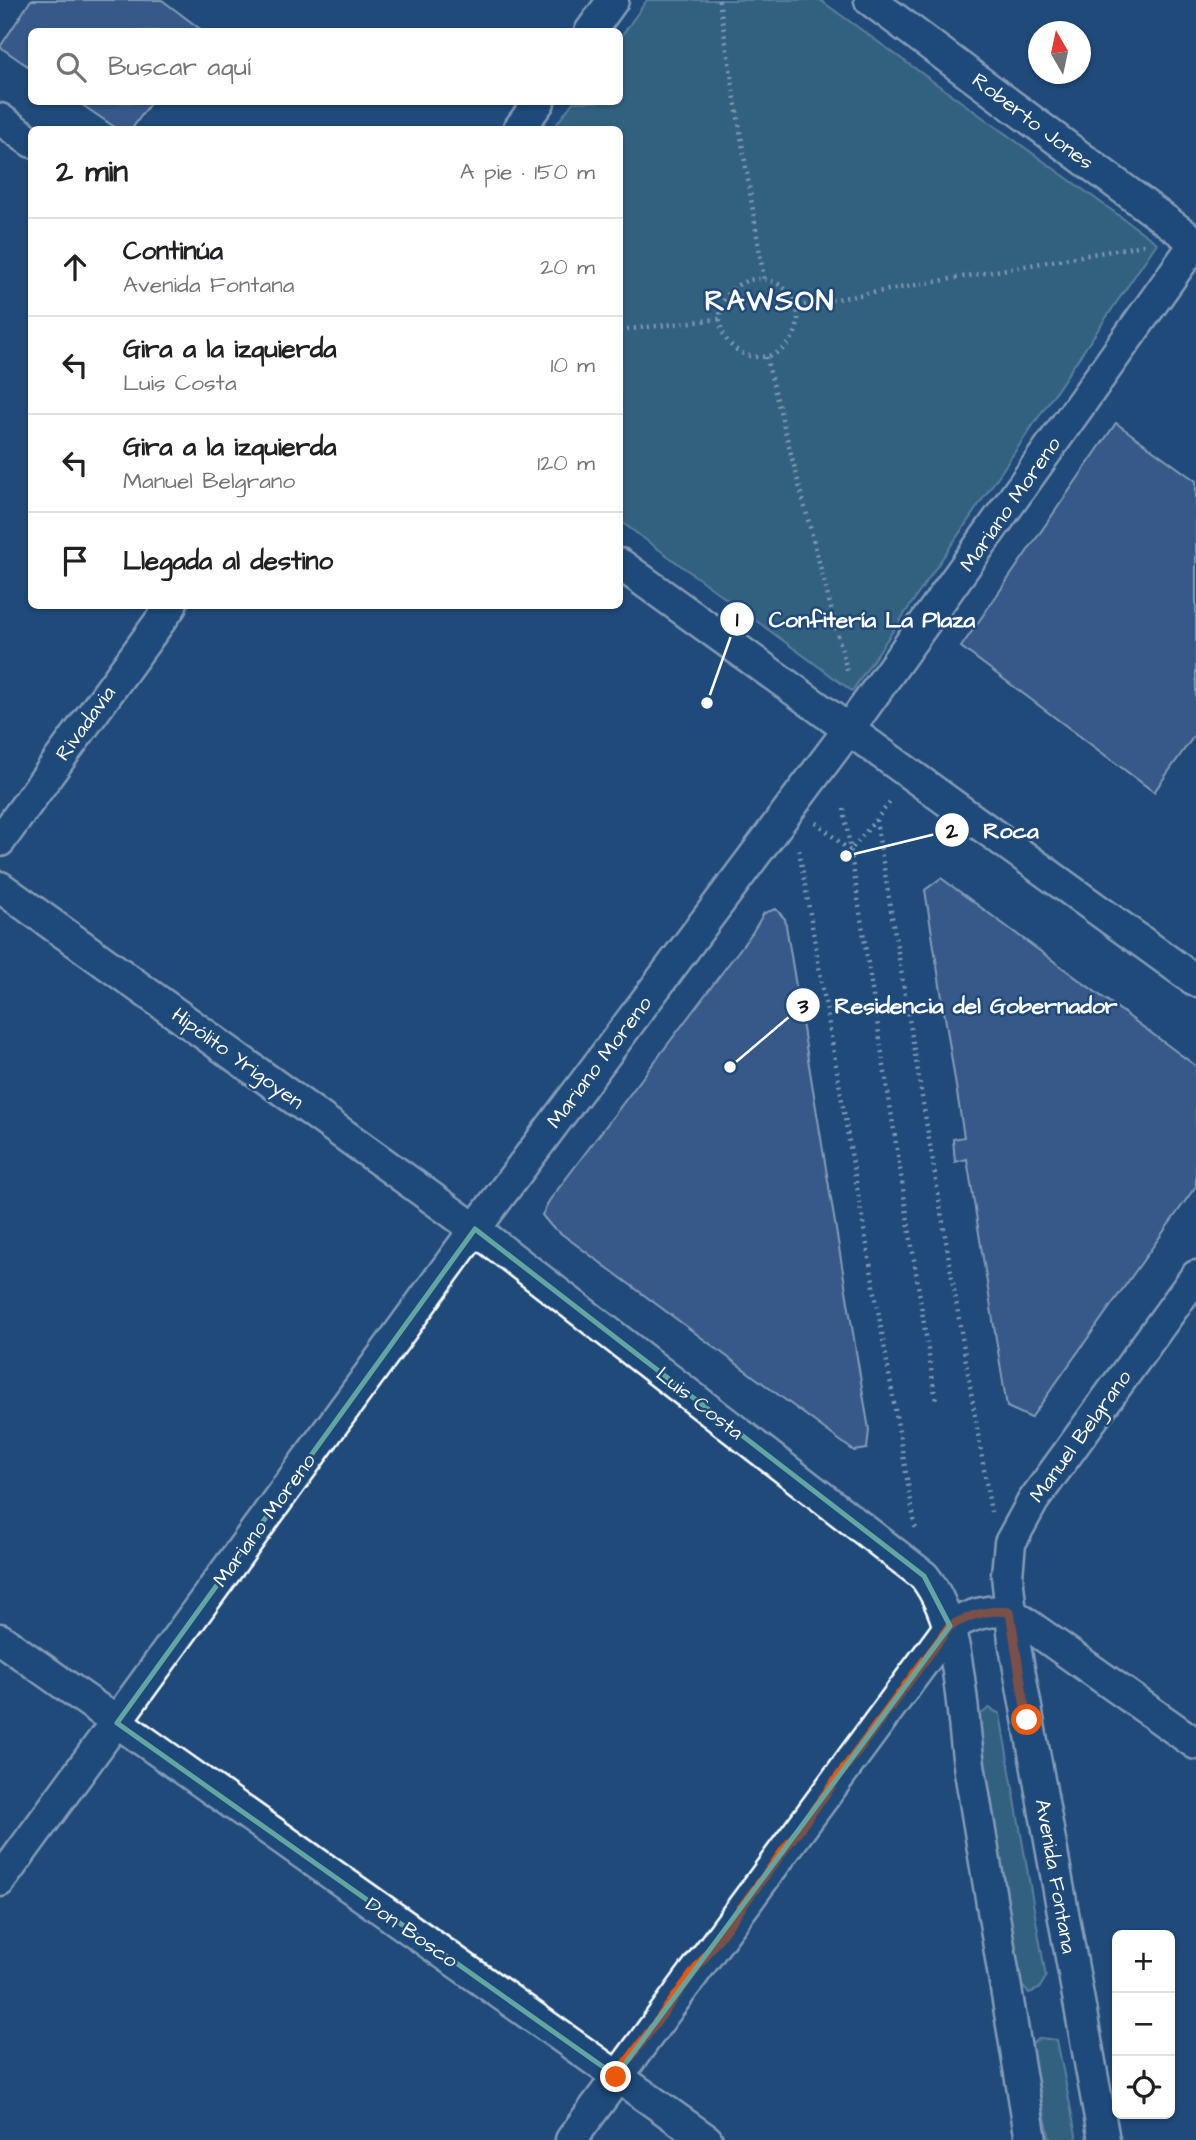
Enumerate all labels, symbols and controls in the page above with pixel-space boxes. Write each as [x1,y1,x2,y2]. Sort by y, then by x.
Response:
north arrow [1028,21,1091,84]
search box [28,28,623,105]
icon: search [52,48,90,86]
text: Buscar aquí [108,49,251,85]
street label: Roberto Jones [966,66,1100,177]
text: 2 min [56,151,128,193]
text: A pie · 150 m [460,156,595,188]
text: Continúa [123,233,223,269]
icon: ahead [56,248,94,286]
text: 20 m [540,251,595,283]
text: Avenida Fontana [123,269,294,301]
district label: RAWSON [705,282,835,321]
text: Gira a la izquierda [123,331,337,367]
icon: left [56,346,94,384]
text: 10 m [550,349,595,381]
text: Luis Costa [123,367,237,399]
text: Gira a la izquierda [123,429,337,465]
street label: Mariano Moreno [953,431,1068,578]
icon: left [56,444,94,482]
text: 120 m [537,447,595,479]
text: Manuel Belgrano [123,465,295,497]
icon: arrive [56,542,94,580]
text: Llegada al destino [123,543,333,579]
callout: Confitería La Plaza [720,597,990,641]
text: Confitería La Plaza [769,604,976,636]
text: 1 [736,605,739,634]
street label: Rivadavia [48,680,123,767]
callout: Roca [935,808,1053,852]
text: Roca [983,815,1039,847]
text: 2 [945,817,959,846]
callout: Residencia del Gobernador [785,983,1131,1027]
street label: Mariano Moreno [540,990,659,1134]
text: Residencia del Gobernador [834,990,1118,1022]
text: 3 [797,992,809,1021]
street label: Hipólito Yrigoyen [165,1001,310,1118]
street label: Luis Costa [650,1360,750,1447]
street label: Manuel Belgrano [1022,1364,1140,1510]
street label: Mariano Moreno [206,1447,323,1593]
route start [1011,1704,1042,1735]
street label: Avenida Fontana [1028,1797,1083,1956]
street label: Don Bosco [360,1890,464,1975]
map controls [1112,1930,1175,2119]
button: + [1112,1930,1175,1993]
button: − [1112,1993,1175,2056]
button: locate [1112,2056,1175,2119]
route end [600,2061,631,2092]

